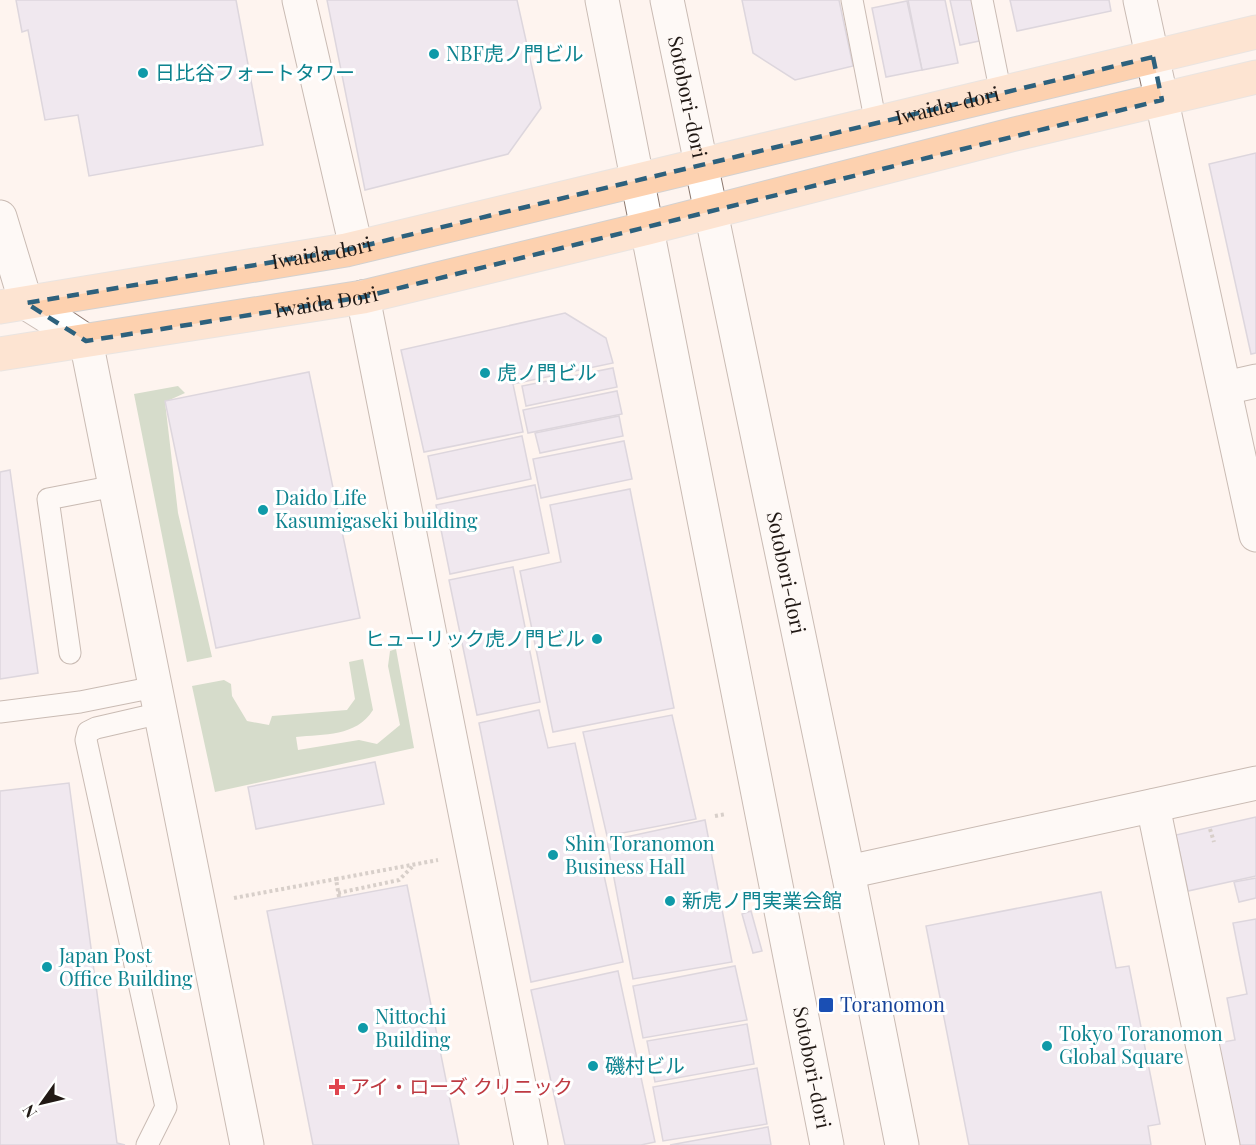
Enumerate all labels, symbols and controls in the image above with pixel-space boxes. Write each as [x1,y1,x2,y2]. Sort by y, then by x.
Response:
street label: Sotobori-dori [663,33,714,160]
place label: NBF虎ノ門ビル [446,39,584,66]
marker: NBF虎ノ門ビル [427,47,441,61]
place label: 日比谷フォートタワー [155,58,355,85]
marker: 日比谷フォートタワー [136,66,150,80]
street label: Iwaida-dori [892,79,1002,130]
street label: Iwaida dori [269,229,374,274]
street label: Iwaida Dori [272,279,380,323]
place label: 虎ノ門ビル [497,358,597,385]
marker: 虎ノ門ビル [478,366,492,380]
place label: Daido Life Kasumigaseki building [275,483,478,533]
marker: Daido Life Kasumigaseki building [256,503,270,517]
street label: Sotobori-dori [762,509,813,636]
place label: ヒューリック虎ノ門ビル [365,624,585,651]
marker: ヒューリック虎ノ門ビル [590,632,604,646]
place label: Shin Toranomon Business Hall [565,829,715,879]
marker: Shin Toranomon Business Hall [546,848,560,862]
place label: 新虎ノ門実業会館 [682,886,842,913]
marker: 新虎ノ門実業会館 [663,894,677,908]
place label: Japan Post Office Building [58,941,193,991]
marker: Japan Post Office Building [40,960,54,974]
place label: Toranomon [840,990,945,1017]
marker: Toranomon [817,996,835,1014]
place label: Nittochi Building [375,1002,451,1052]
street label: Sotobori-dori [788,1004,838,1131]
place label: Tokyo Toranomon Global Square [1059,1019,1223,1069]
marker: Nittochi Building [356,1021,370,1035]
marker: Tokyo Toranomon Global Square [1040,1039,1054,1053]
place label: 磯村ビル [605,1051,685,1078]
marker: 磯村ビル [586,1059,600,1073]
place label: アイ・ローズ クリニック [350,1072,573,1099]
north arrow [12,1073,72,1133]
marker: アイ・ローズ クリニック [328,1078,346,1096]
text: N [17,1101,41,1122]

